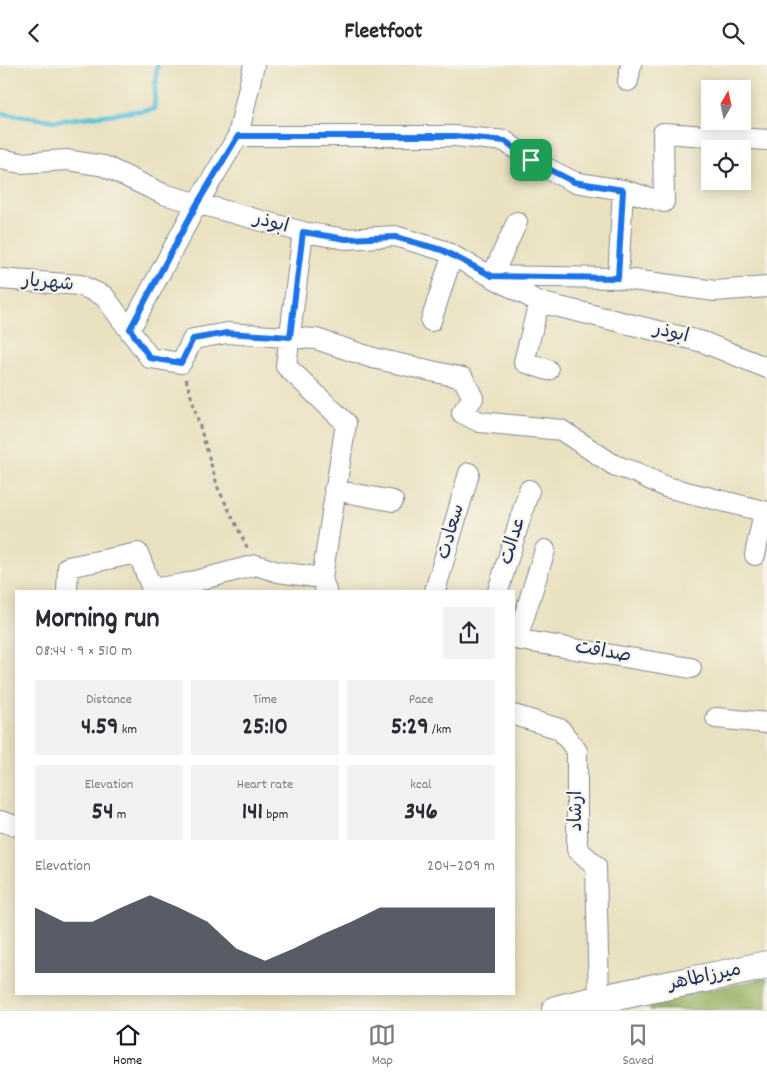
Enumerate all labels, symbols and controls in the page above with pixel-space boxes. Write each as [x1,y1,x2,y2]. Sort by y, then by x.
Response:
text: Fleetfoot [345,17,422,48]
icon: back [20,19,48,47]
icon: search [719,19,747,47]
north arrow [701,80,751,130]
map controls [701,80,751,190]
pin [510,139,552,181]
button: locate [701,140,751,190]
icon: arrive [517,146,545,174]
street label: ابوذر [249,206,292,242]
street label: شهریار [19,268,75,300]
street label: ابوذر [649,316,691,351]
street label: سعادت [431,501,473,563]
street label: عدالت [494,514,534,568]
text: Morning run [35,601,159,641]
button: share [443,607,495,659]
street label: صداقت [573,635,633,671]
text: 08:44 · 9 × 510 m [35,640,132,663]
text: Distance [86,690,132,710]
text: Time [253,690,277,710]
text: Pace [409,690,433,710]
text: 4.59 [81,710,118,746]
text: 25:10 [242,710,288,746]
text: 5:29 [391,710,429,746]
text: km [118,720,137,740]
text: /km [429,720,451,740]
text: Elevation [85,775,133,795]
text: Heart rate [237,775,293,795]
text: kcal [410,775,432,795]
street label: ارشاد [564,791,591,831]
text: 54 [92,795,114,831]
text: 141 [242,795,263,831]
text: 346 [404,795,438,831]
text: m [114,805,126,825]
text: bpm [263,805,288,825]
text: Elevation [35,855,91,878]
text: 204–209 m [427,855,495,878]
street label: میرزاطاهر [664,957,744,999]
tab: Home [113,1021,142,1071]
tab: Map [368,1021,396,1071]
tab: Saved [623,1021,654,1071]

